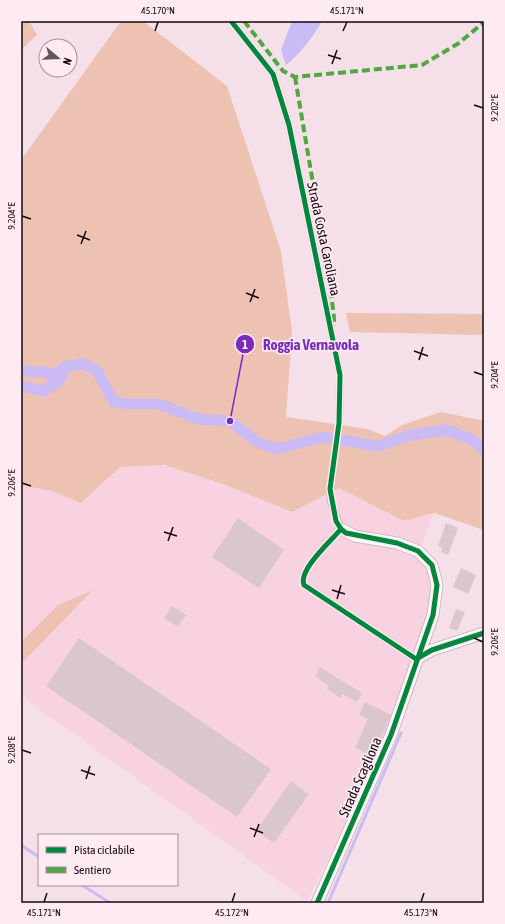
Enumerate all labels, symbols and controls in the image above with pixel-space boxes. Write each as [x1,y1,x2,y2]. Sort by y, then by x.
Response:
text: 45.170°N [141,5,175,16]
text: 45.171°N [330,5,364,16]
north arrow [38,38,78,78]
text: N [61,56,74,66]
text: 9.202°E [489,93,500,122]
street label: Strada Costa Caroliana [304,181,344,297]
text: 9.204°E [6,201,17,230]
callout: Roggia Vernavola [235,331,368,358]
text: Roggia Vernavola [263,336,359,353]
text: 1 [242,338,248,352]
text: 9.204°E [489,360,500,389]
text: 9.206°E [6,468,17,497]
text: 9.206°E [489,627,500,656]
text: 9.208°E [6,735,17,764]
street label: Strada Scagliona [335,735,385,819]
legend [38,834,178,886]
text: Pista ciclabile [74,843,135,857]
text: Sentiero [74,863,112,877]
text: 45.171°N [27,907,61,918]
text: 45.172°N [215,907,249,918]
text: 45.173°N [404,907,438,918]

